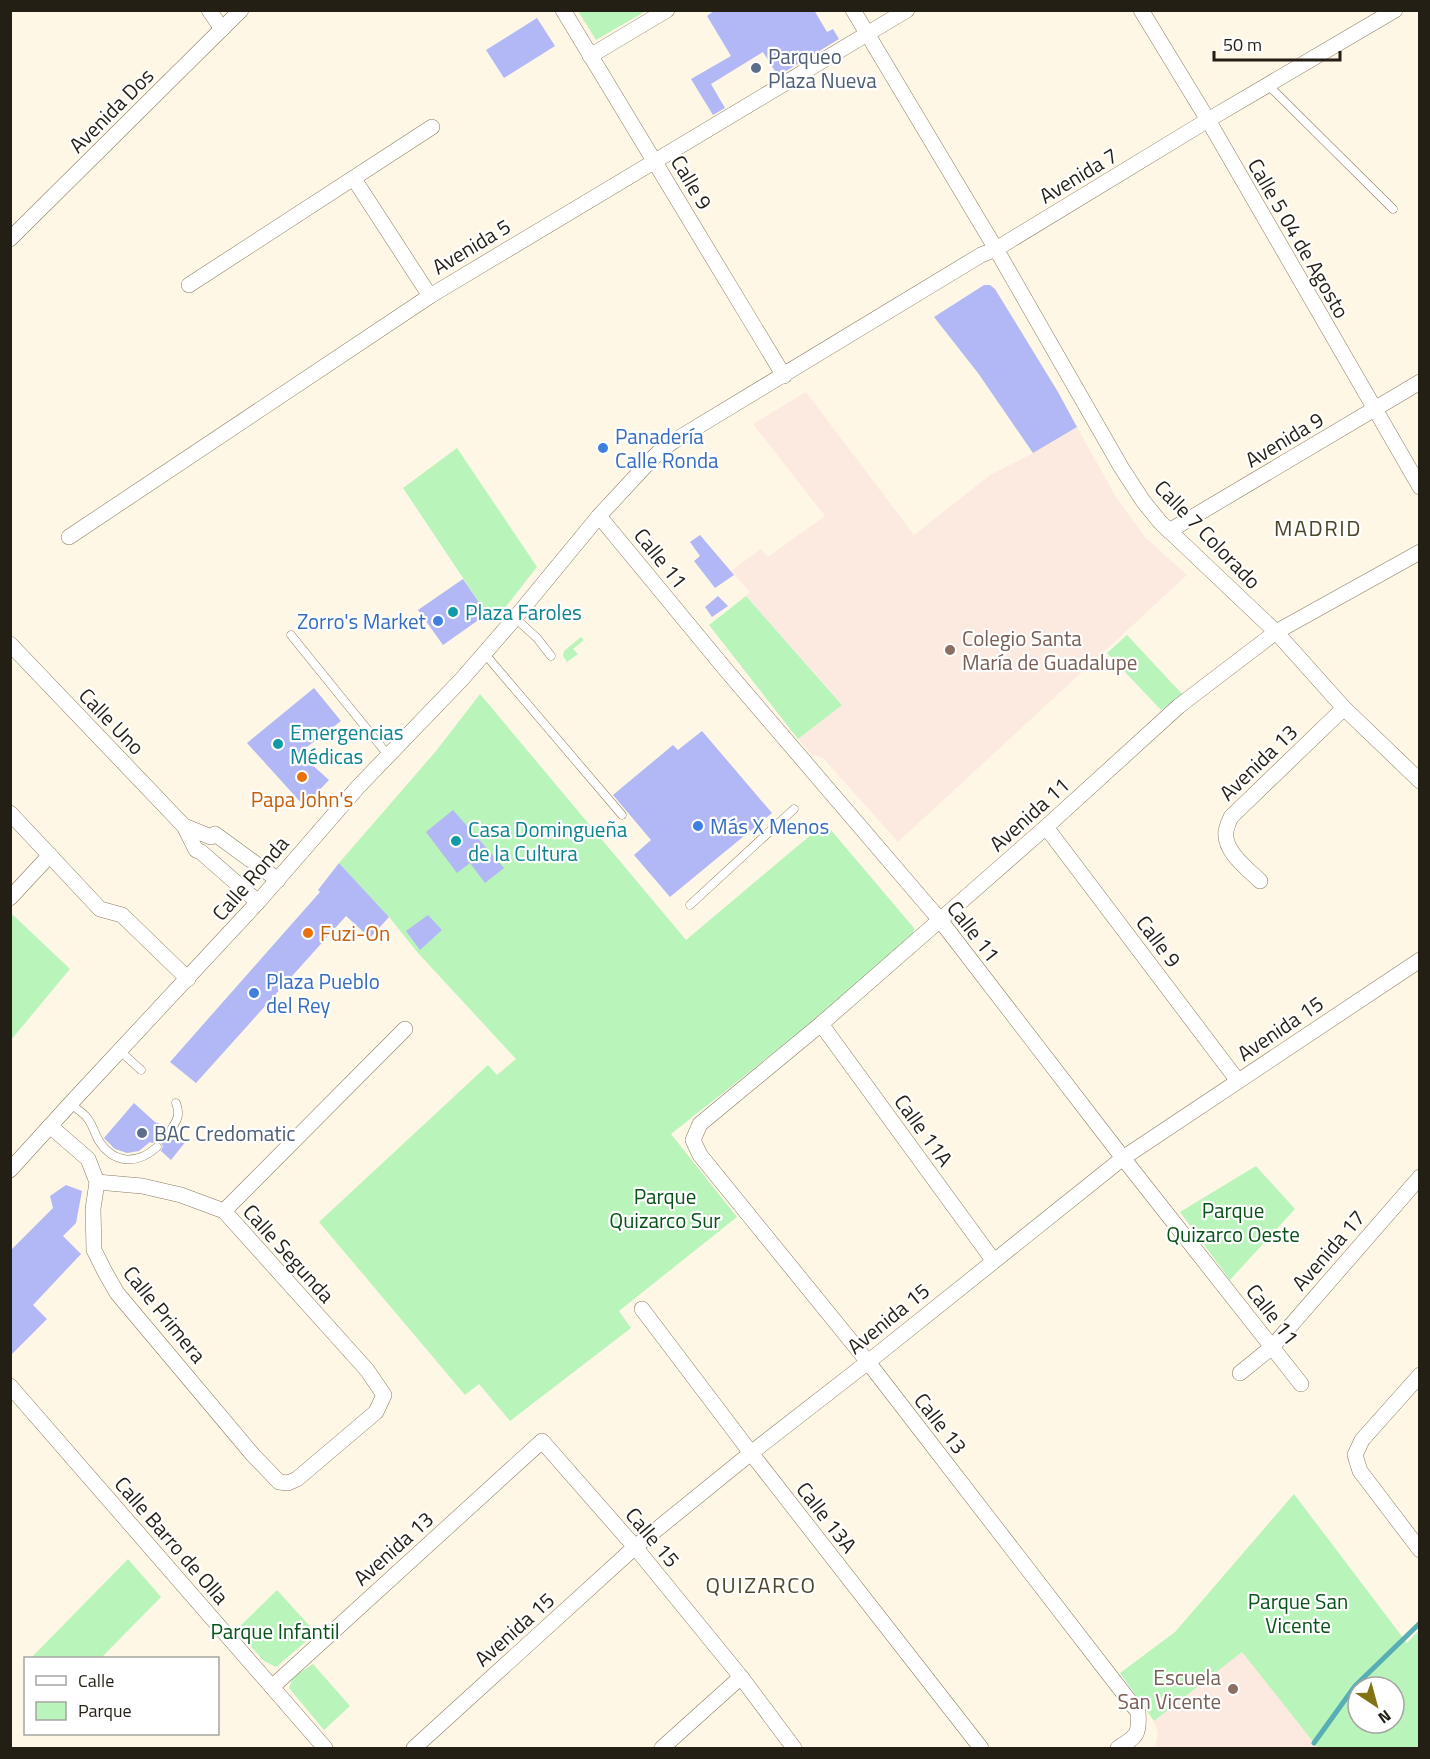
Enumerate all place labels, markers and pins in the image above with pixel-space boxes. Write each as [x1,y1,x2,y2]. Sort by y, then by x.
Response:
place label: Parqueo Plaza Nueva [768,40,877,96]
marker: Parqueo Plaza Nueva [749,61,763,75]
place label: Panadería Calle Ronda [615,420,719,476]
marker: Panadería Calle Ronda [596,441,610,455]
place label: Plaza Faroles [465,596,582,628]
place label: Zorro's Market [297,605,427,637]
marker: Plaza Faroles [446,605,460,619]
marker: Zorro's Market [431,614,445,628]
place label: Colegio Santa María de Guadalupe [962,622,1137,678]
marker: Colegio Santa María de Guadalupe [943,643,957,657]
place label: Emergencias Médicas [290,716,404,772]
marker: Emergencias Médicas [271,737,285,751]
marker: Papa John's [295,770,309,784]
place label: Papa John's [251,783,353,815]
place label: Más X Menos [710,810,829,842]
place label: Casa Domingueña de la Cultura [468,813,628,869]
marker: Más X Menos [691,819,705,833]
marker: Casa Domingueña de la Cultura [449,834,463,848]
place label: Fuzi-On [320,917,390,949]
marker: Fuzi-On [301,926,315,940]
place label: Plaza Pueblo del Rey [266,965,380,1021]
marker: Plaza Pueblo del Rey [247,986,261,1000]
place label: BAC Credomatic [154,1117,295,1149]
marker: BAC Credomatic [135,1126,149,1140]
place label: Escuela San Vicente [1118,1661,1221,1717]
marker: Escuela San Vicente [1226,1682,1240,1696]

